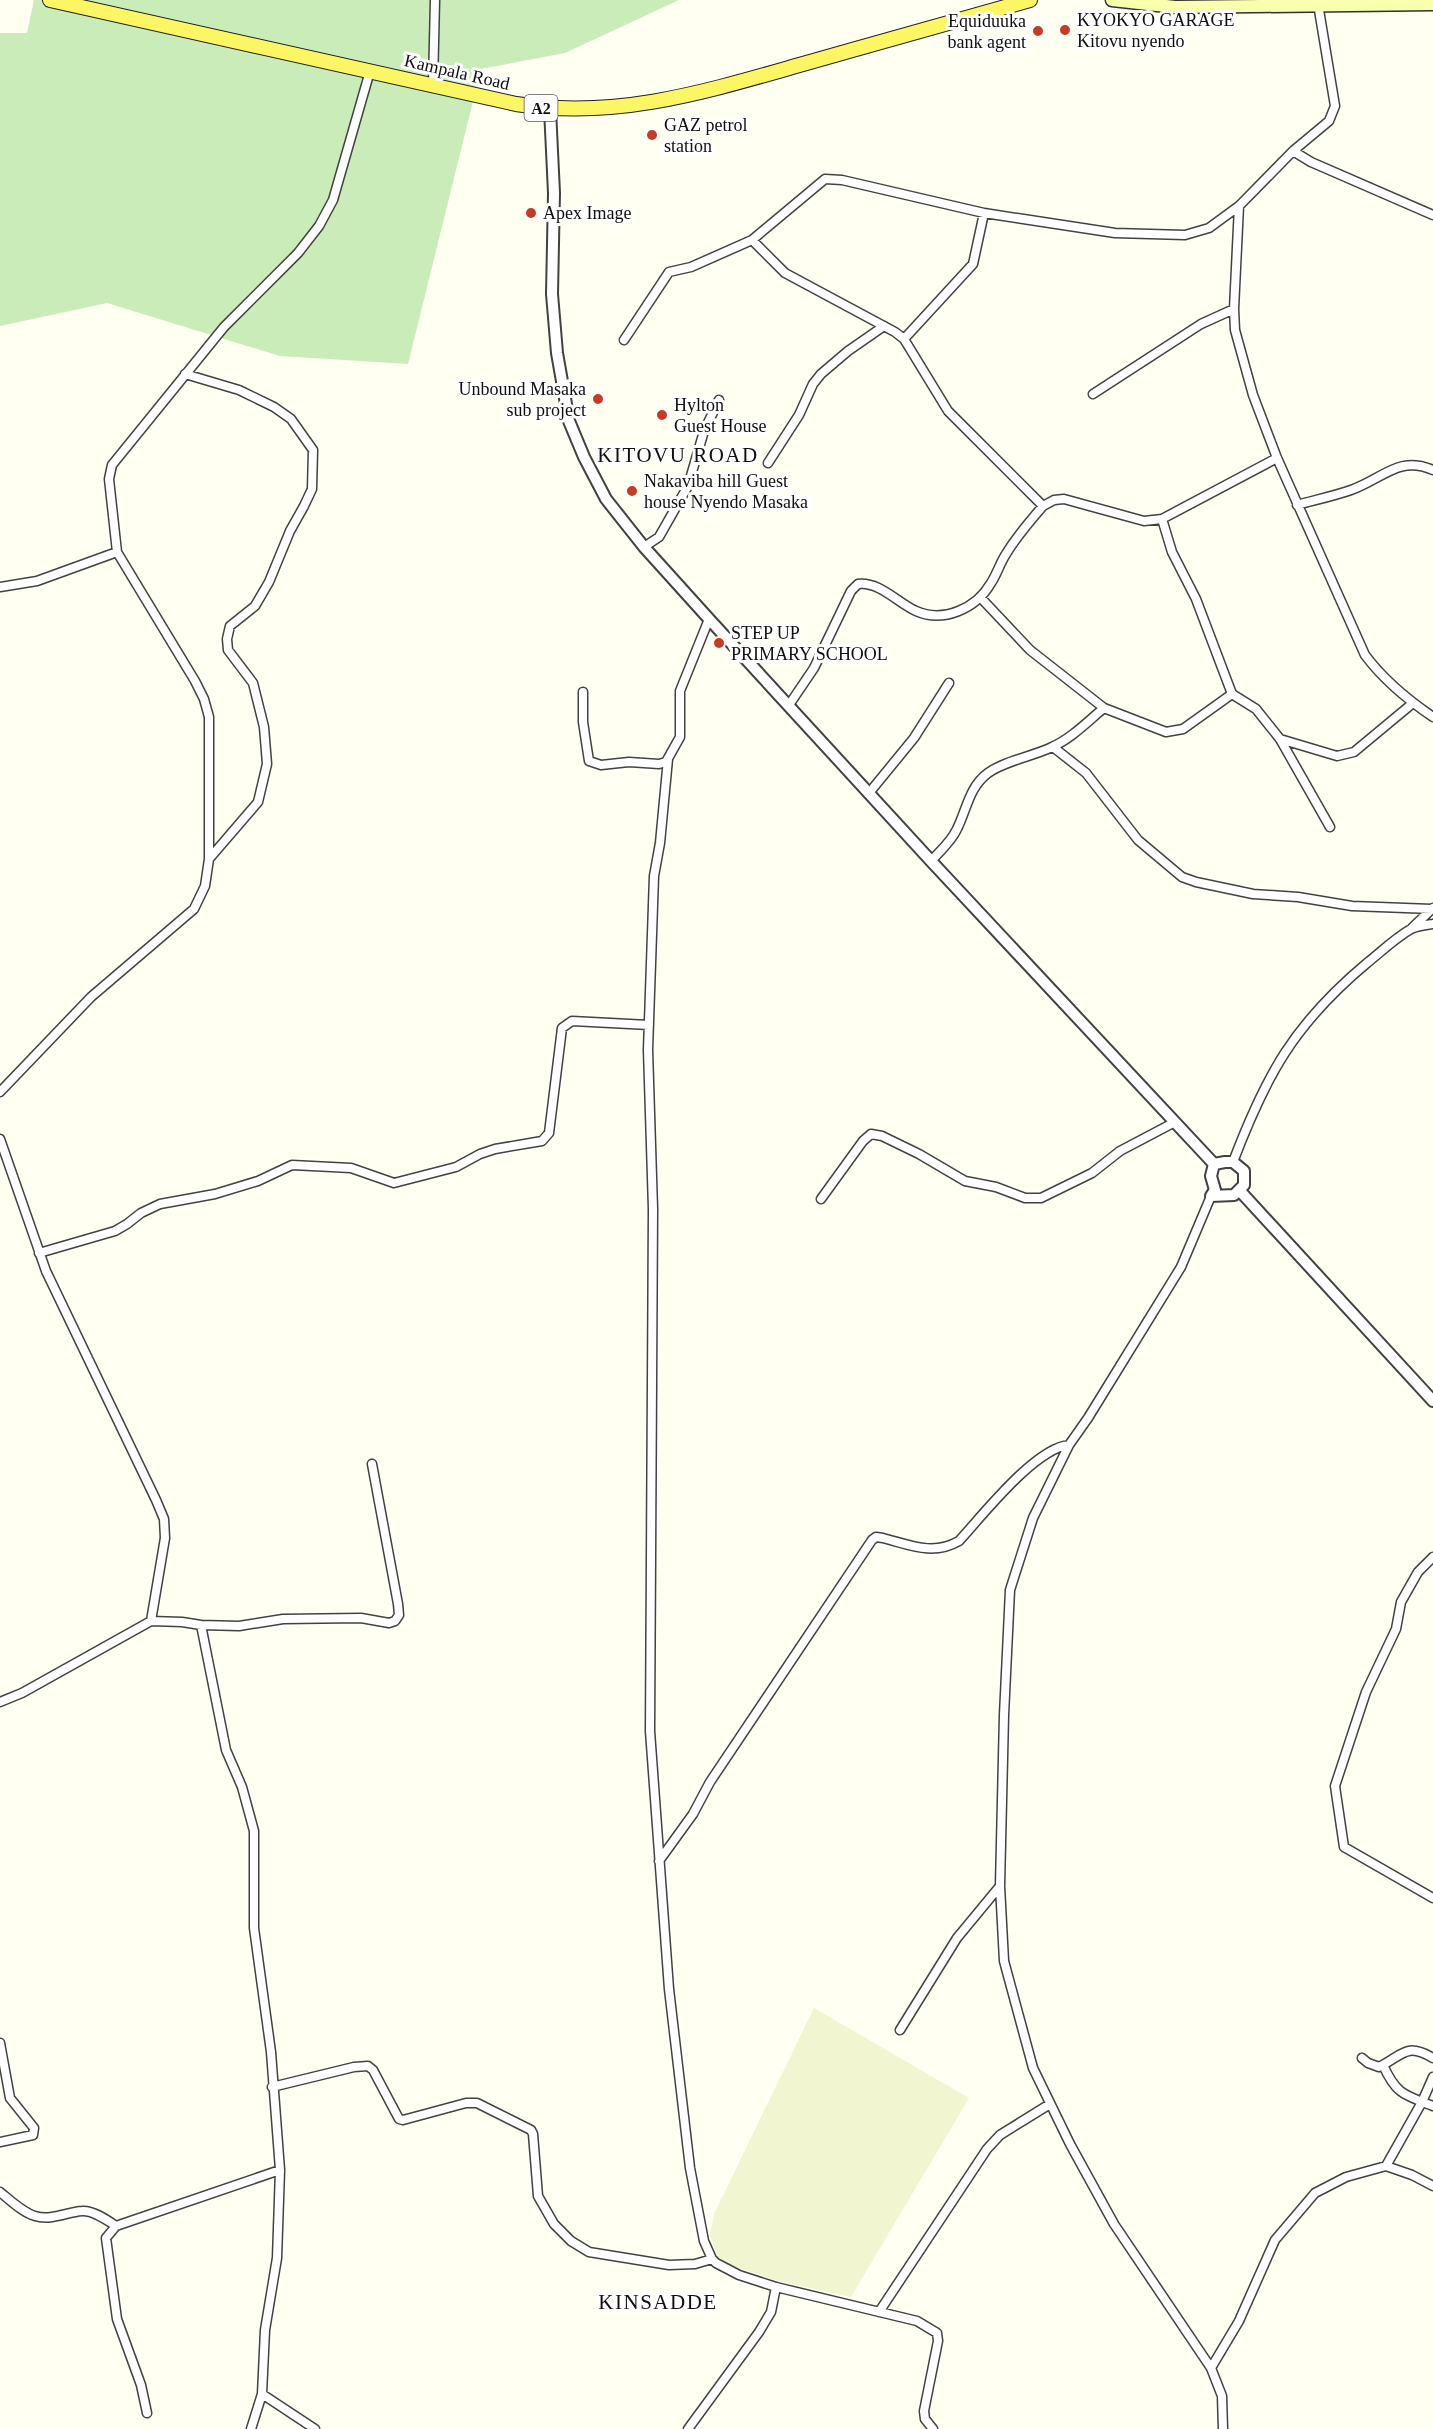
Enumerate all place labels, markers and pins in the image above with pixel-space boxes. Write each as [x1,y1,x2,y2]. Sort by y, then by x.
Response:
place label: KYOKYO GARAGE Kitovu nyendo [1077,10,1235,51]
place label: Equiduuka bank agent [948,11,1026,52]
marker: KYOKYO GARAGE Kitovu nyendo [1058,23,1072,37]
marker: Equiduuka bank agent [1031,24,1045,38]
place label: GAZ petrol station [664,115,747,156]
marker: GAZ petrol station [645,128,659,142]
place label: Apex Image [543,203,631,223]
marker: Apex Image [524,206,538,220]
place label: Unbound Masaka sub project [459,379,586,420]
marker: Unbound Masaka sub project [591,392,605,406]
place label: Hylton Guest House [674,395,767,436]
marker: Hylton Guest House [655,408,669,422]
place label: Nakaviba hill Guest house Nyendo Masaka [644,471,808,512]
marker: Nakaviba hill Guest house Nyendo Masaka [625,484,639,498]
place label: STEP UP PRIMARY SCHOOL [731,623,888,664]
marker: STEP UP PRIMARY SCHOOL [712,636,726,650]

